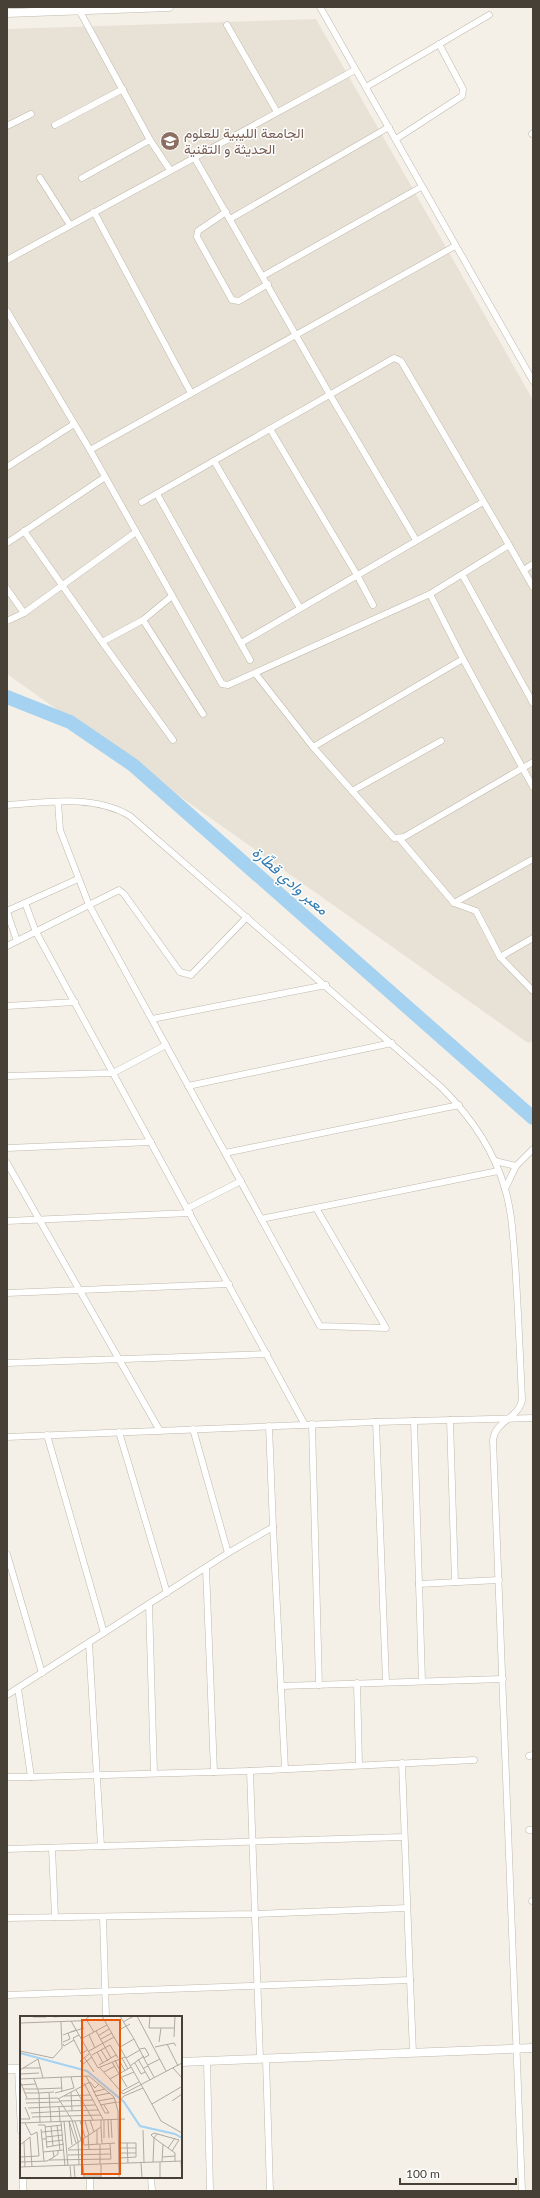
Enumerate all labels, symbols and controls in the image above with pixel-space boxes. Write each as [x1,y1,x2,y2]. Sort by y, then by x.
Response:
place label: الجامعة الليبية للعلوم الحديثة و التقنية [184,124,304,158]
school or university icon: الجامعة الليبية للعلوم الحديثة و التقنية [159,130,181,152]
water label: معبر وادي قطّارة [247,843,333,922]
inset map [20,2016,182,2178]
scale bar [400,2160,516,2186]
text: 100 m [406,2166,440,2181]

